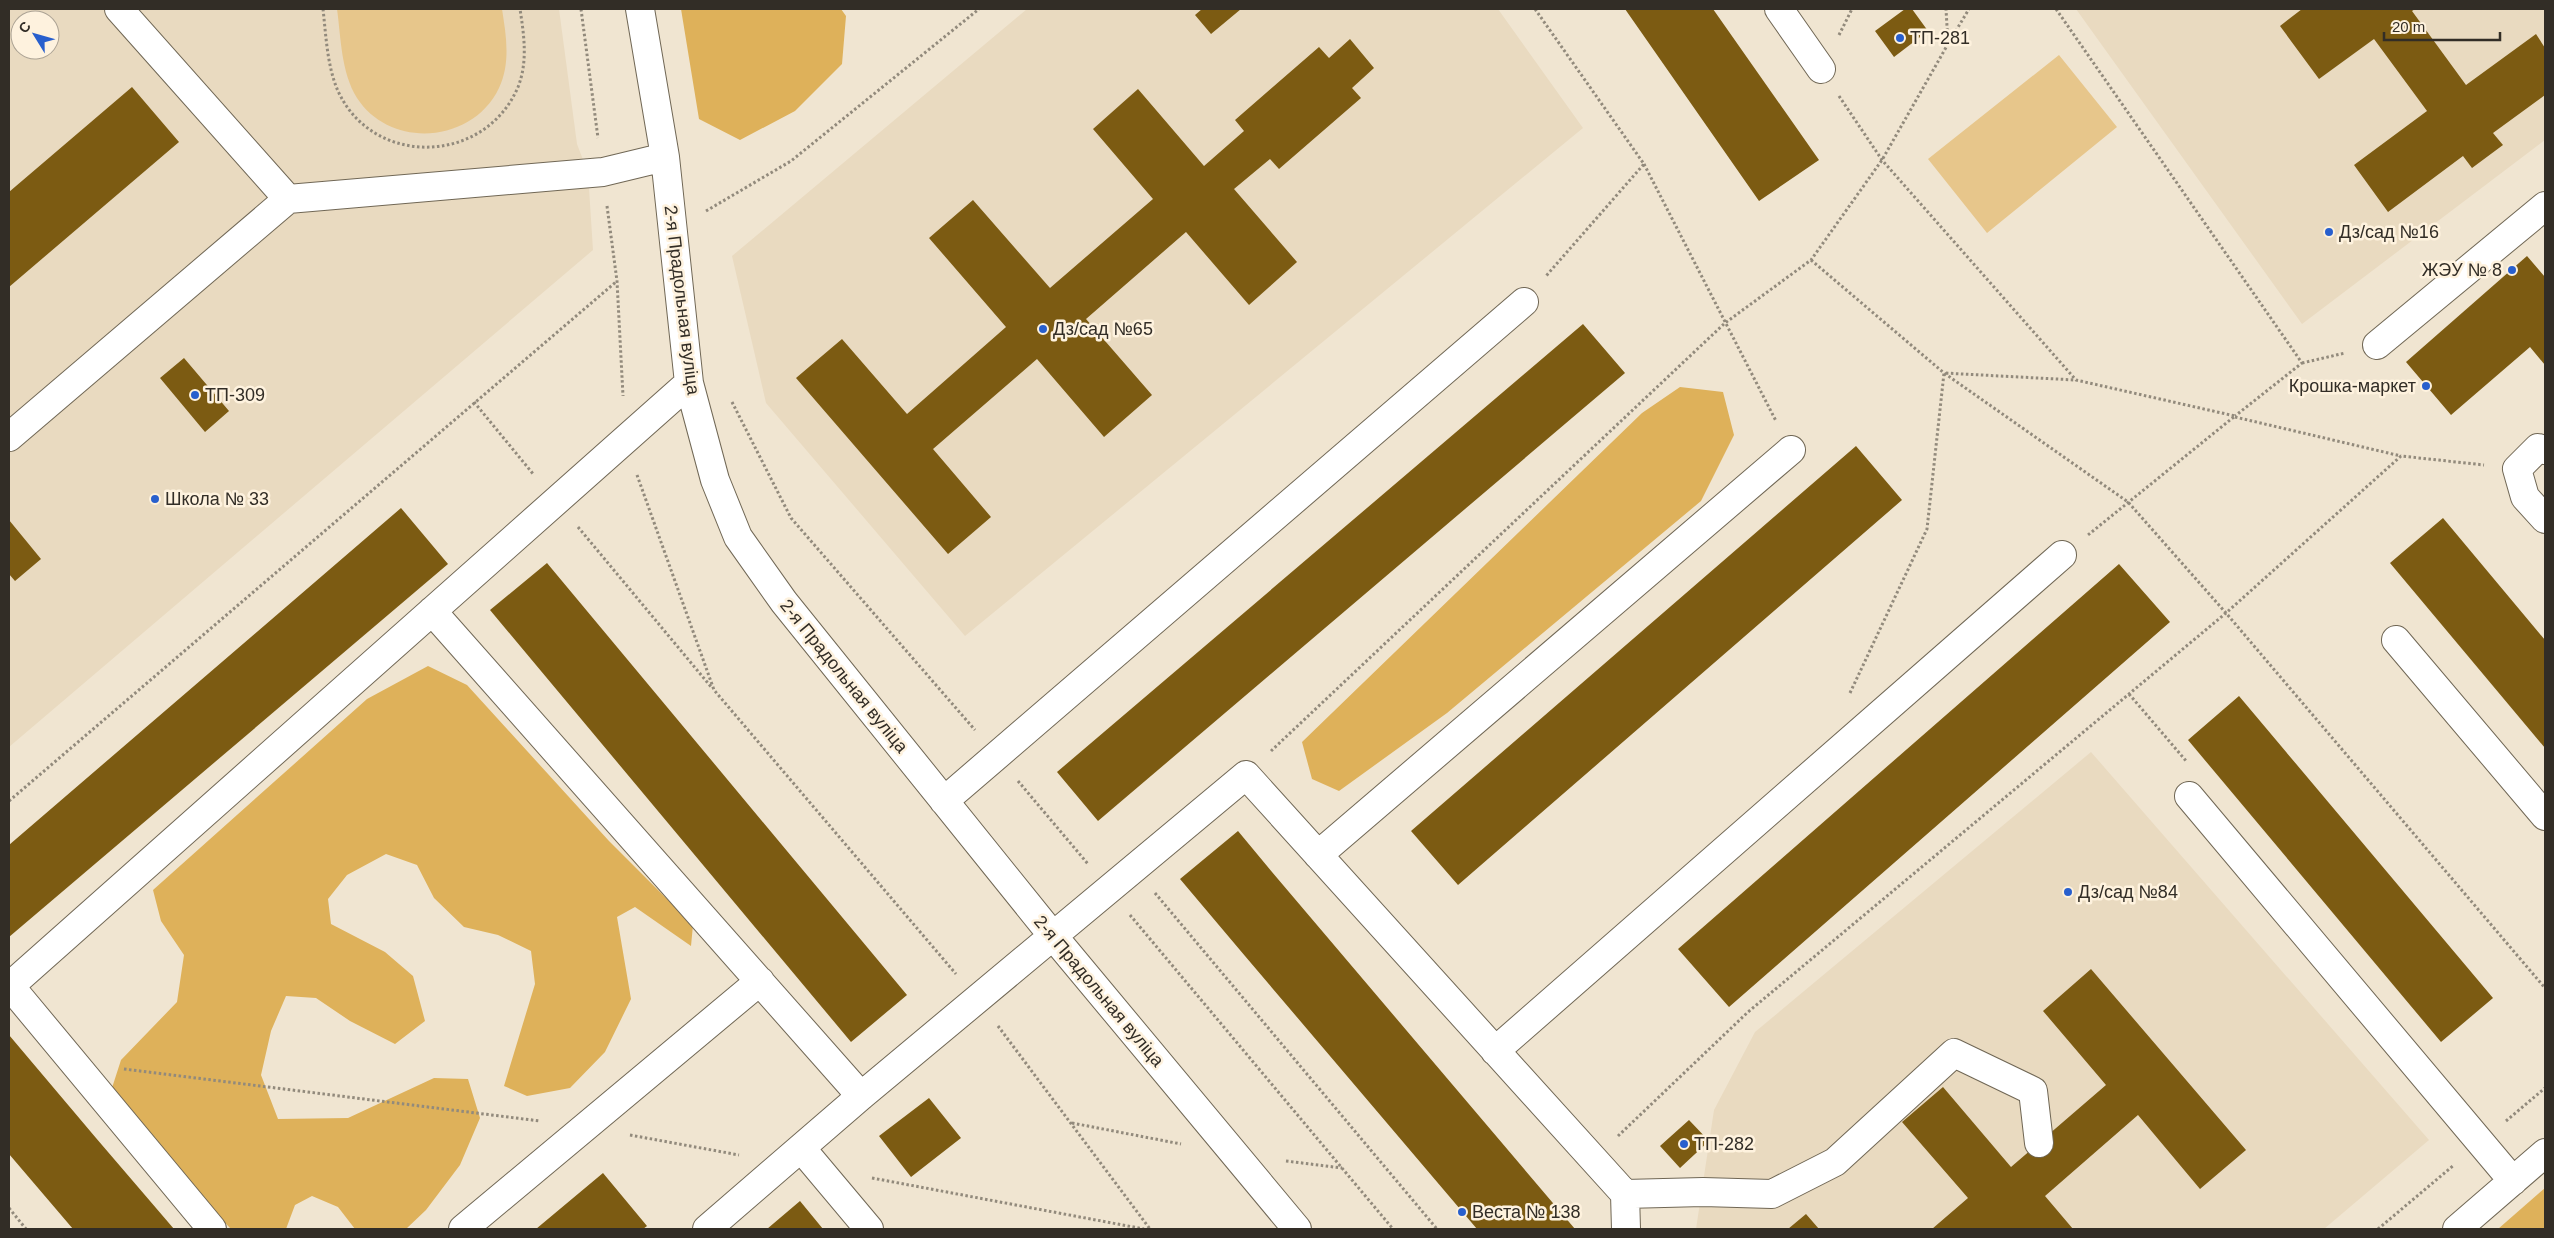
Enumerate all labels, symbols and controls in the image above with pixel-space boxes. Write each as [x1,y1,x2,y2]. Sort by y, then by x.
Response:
north arrow [10,10,60,60]
scale bar [2384,10,2500,42]
text: С [15,18,34,36]
text: 20 m [2392,18,2425,35]
place label: ТП-281 [1910,28,1970,48]
marker: ТП-281 [1894,32,1906,44]
street label: 2-я Прадольная вуліца [660,204,704,397]
place label: Дз/сад №16 [2339,222,2439,242]
marker: Дз/сад №16 [2323,226,2335,238]
place label: ЖЭУ № 8 [2422,260,2502,280]
marker: ЖЭУ № 8 [2506,264,2518,276]
place label: Дз/сад №65 [1053,319,1153,339]
marker: Дз/сад №65 [1037,323,1049,335]
place label: Крошка-маркет [2289,376,2416,396]
marker: Крошка-маркет [2420,380,2432,392]
place label: ТП-309 [205,385,265,405]
marker: ТП-309 [189,389,201,401]
place label: Школа № 33 [165,489,269,509]
marker: Школа № 33 [149,493,161,505]
street label: 2-я Прадольная вуліца [776,595,912,757]
place label: Дз/сад №84 [2078,882,2178,902]
marker: Дз/сад №84 [2062,886,2074,898]
street label: 2-я Прадольная вуліца [1030,911,1169,1071]
place label: ТП-282 [1694,1134,1754,1154]
marker: ТП-282 [1678,1138,1690,1150]
place label: Веста № 138 [1472,1202,1580,1222]
marker: Веста № 138 [1456,1206,1468,1218]

